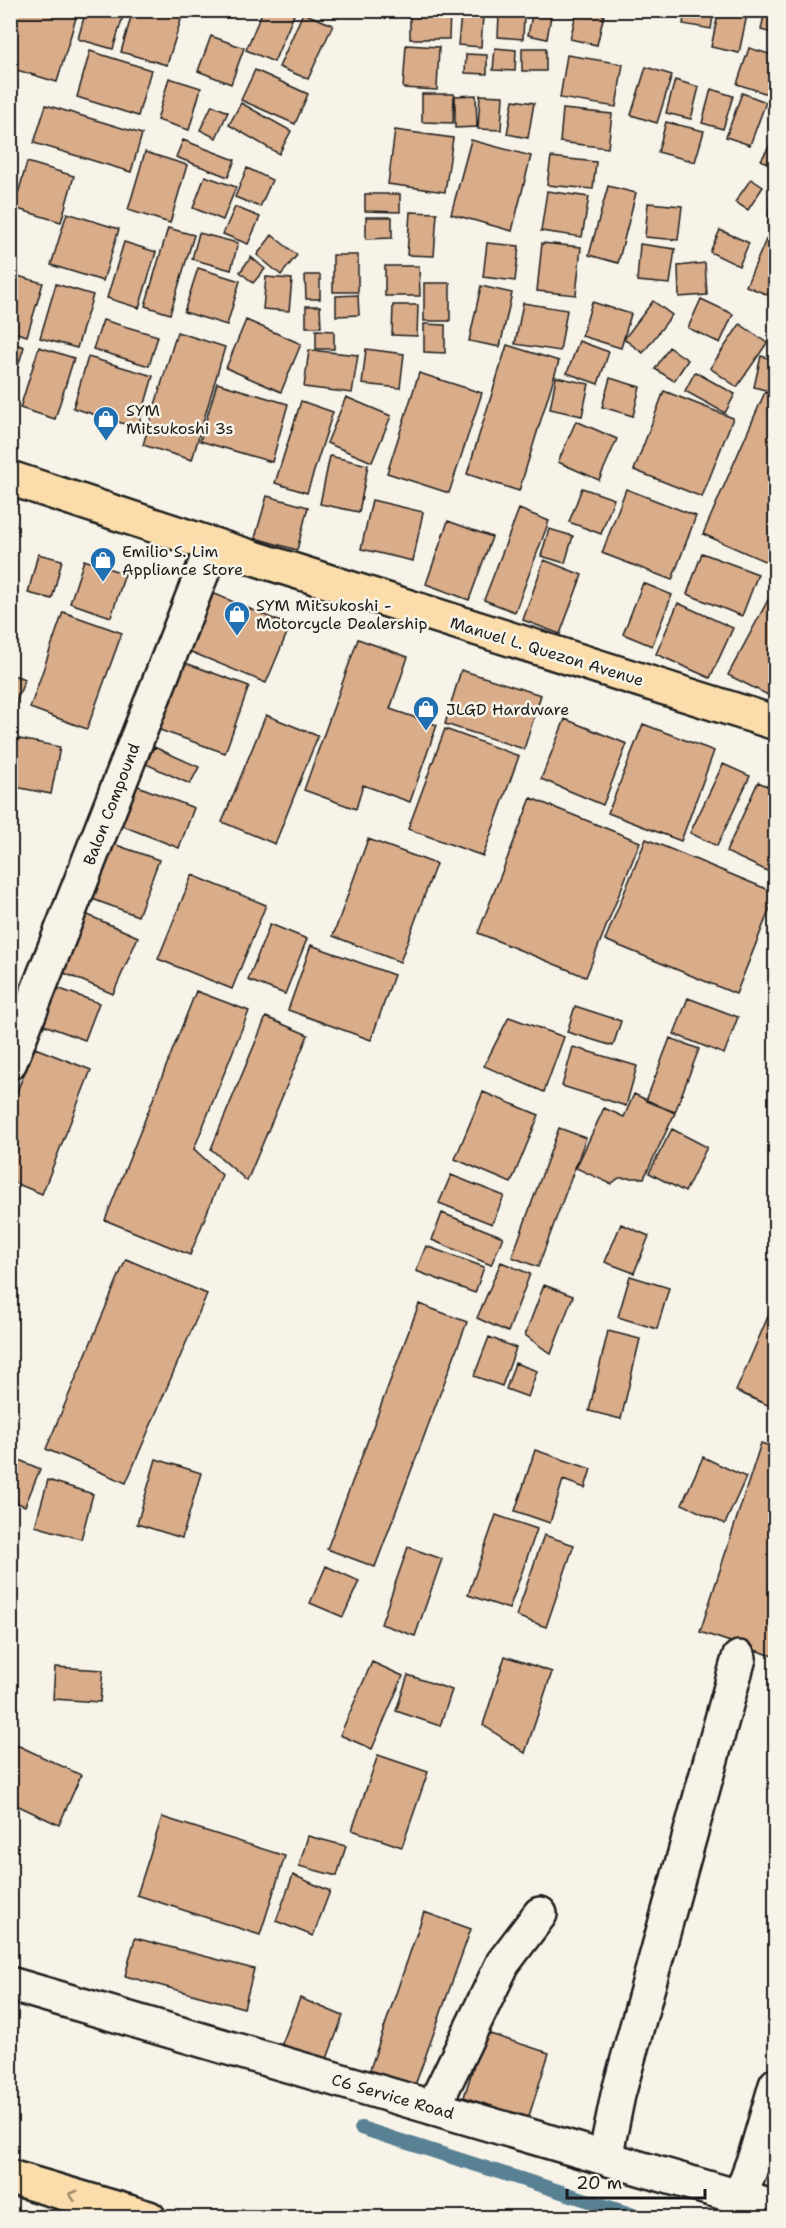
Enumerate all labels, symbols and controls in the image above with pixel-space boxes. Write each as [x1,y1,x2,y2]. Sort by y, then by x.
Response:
place label: SYM Mitsukoshi 3s [126,400,233,439]
shop icon: SYM Mitsukoshi 3s [91,404,121,442]
place label: Emilio S. Lim Appliance Store [122,541,243,580]
shop icon: Emilio S. Lim Appliance Store [88,545,118,583]
place label: SYM Mitsukoshi - Motorcycle Dealership [256,595,428,634]
shop icon: SYM Mitsukoshi - Motorcycle Dealership [222,599,252,637]
street label: Manuel L. Quezon Avenue [447,612,646,691]
shop icon: JLGD Hardware [411,694,441,732]
place label: JLGD Hardware [446,699,569,720]
street label: Balon Compound [78,740,144,868]
street label: C6 Service Road [329,2069,457,2124]
scale bar [567,2162,705,2200]
text: 20 m [576,2171,622,2195]
one-way arrow [68,2190,79,2202]

